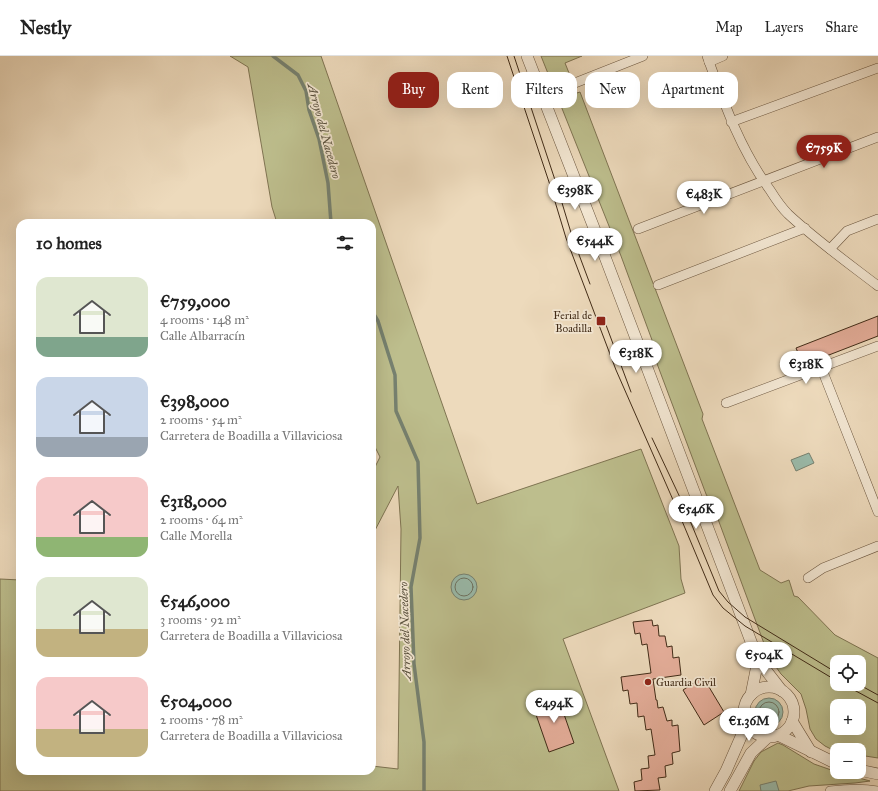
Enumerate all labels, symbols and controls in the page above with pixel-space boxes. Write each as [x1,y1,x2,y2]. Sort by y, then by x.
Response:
text: Nestly [20,16,71,39]
text: Map [715,19,743,36]
text: Layers [765,19,803,36]
text: Share [825,19,858,36]
chip: Buy [388,72,439,108]
chip: Rent [447,72,503,108]
chip: Filters [511,72,577,108]
chip: New [585,72,640,108]
chip: Apartment [648,72,738,108]
water label: Arroyo del Nacedero [304,80,344,181]
pin: €759K [796,135,852,169]
text: €759K [805,140,843,156]
pin: €398K [547,177,603,211]
pin: €483K [676,181,732,215]
text: €398K [557,182,593,198]
text: €483K [686,186,722,202]
pin: €544K [567,228,623,262]
icon: filters [334,232,356,254]
text: 10 homes [36,233,102,254]
text: €544K [576,233,614,249]
text: €759,000 [160,291,231,312]
icon: home [68,293,116,341]
place label: Ferial de Boadilla [553,309,592,335]
text: 4 rooms · 148 m² [160,312,249,328]
marker: Ferial de Boadilla [595,315,607,327]
text: Calle Albarracín [160,328,245,344]
pin: €318K [608,340,664,374]
text: €318K [619,345,653,361]
pin: €318K [778,351,834,385]
text: €318K [789,356,823,372]
text: €398,000 [160,391,229,412]
icon: home [68,393,116,441]
text: 2 rooms · 54 m² [160,412,242,428]
text: Carretera de Boadilla a Villaviciosa [160,428,343,444]
text: €318,000 [160,491,227,512]
icon: home [68,493,116,541]
pin: €546K [668,496,724,530]
text: €546K [678,501,714,517]
text: 2 rooms · 64 m² [160,512,243,528]
text: Calle Morella [160,528,232,544]
water label: Arroyo del Nacedero [396,581,414,682]
text: €546,000 [160,591,230,612]
icon: home [68,593,116,641]
text: 3 rooms · 92 m² [160,612,241,628]
text: Carretera de Boadilla a Villaviciosa [160,628,343,644]
pin: €504K [736,642,792,676]
text: €504K [745,647,783,663]
map controls [830,655,866,779]
button: locate [830,655,866,691]
place label: Guardia Civil [656,676,716,689]
marker: Guardia Civil [643,677,653,687]
pin: €494K [526,690,582,724]
text: €504,000 [160,691,232,712]
icon: home [68,693,116,741]
text: €494K [535,695,573,711]
button: + [830,699,866,735]
pin: €1.36M [716,708,782,742]
text: 2 rooms · 78 m² [160,712,243,728]
text: €1.36M [729,713,770,729]
text: Carretera de Boadilla a Villaviciosa [160,728,343,744]
button: − [830,743,866,779]

